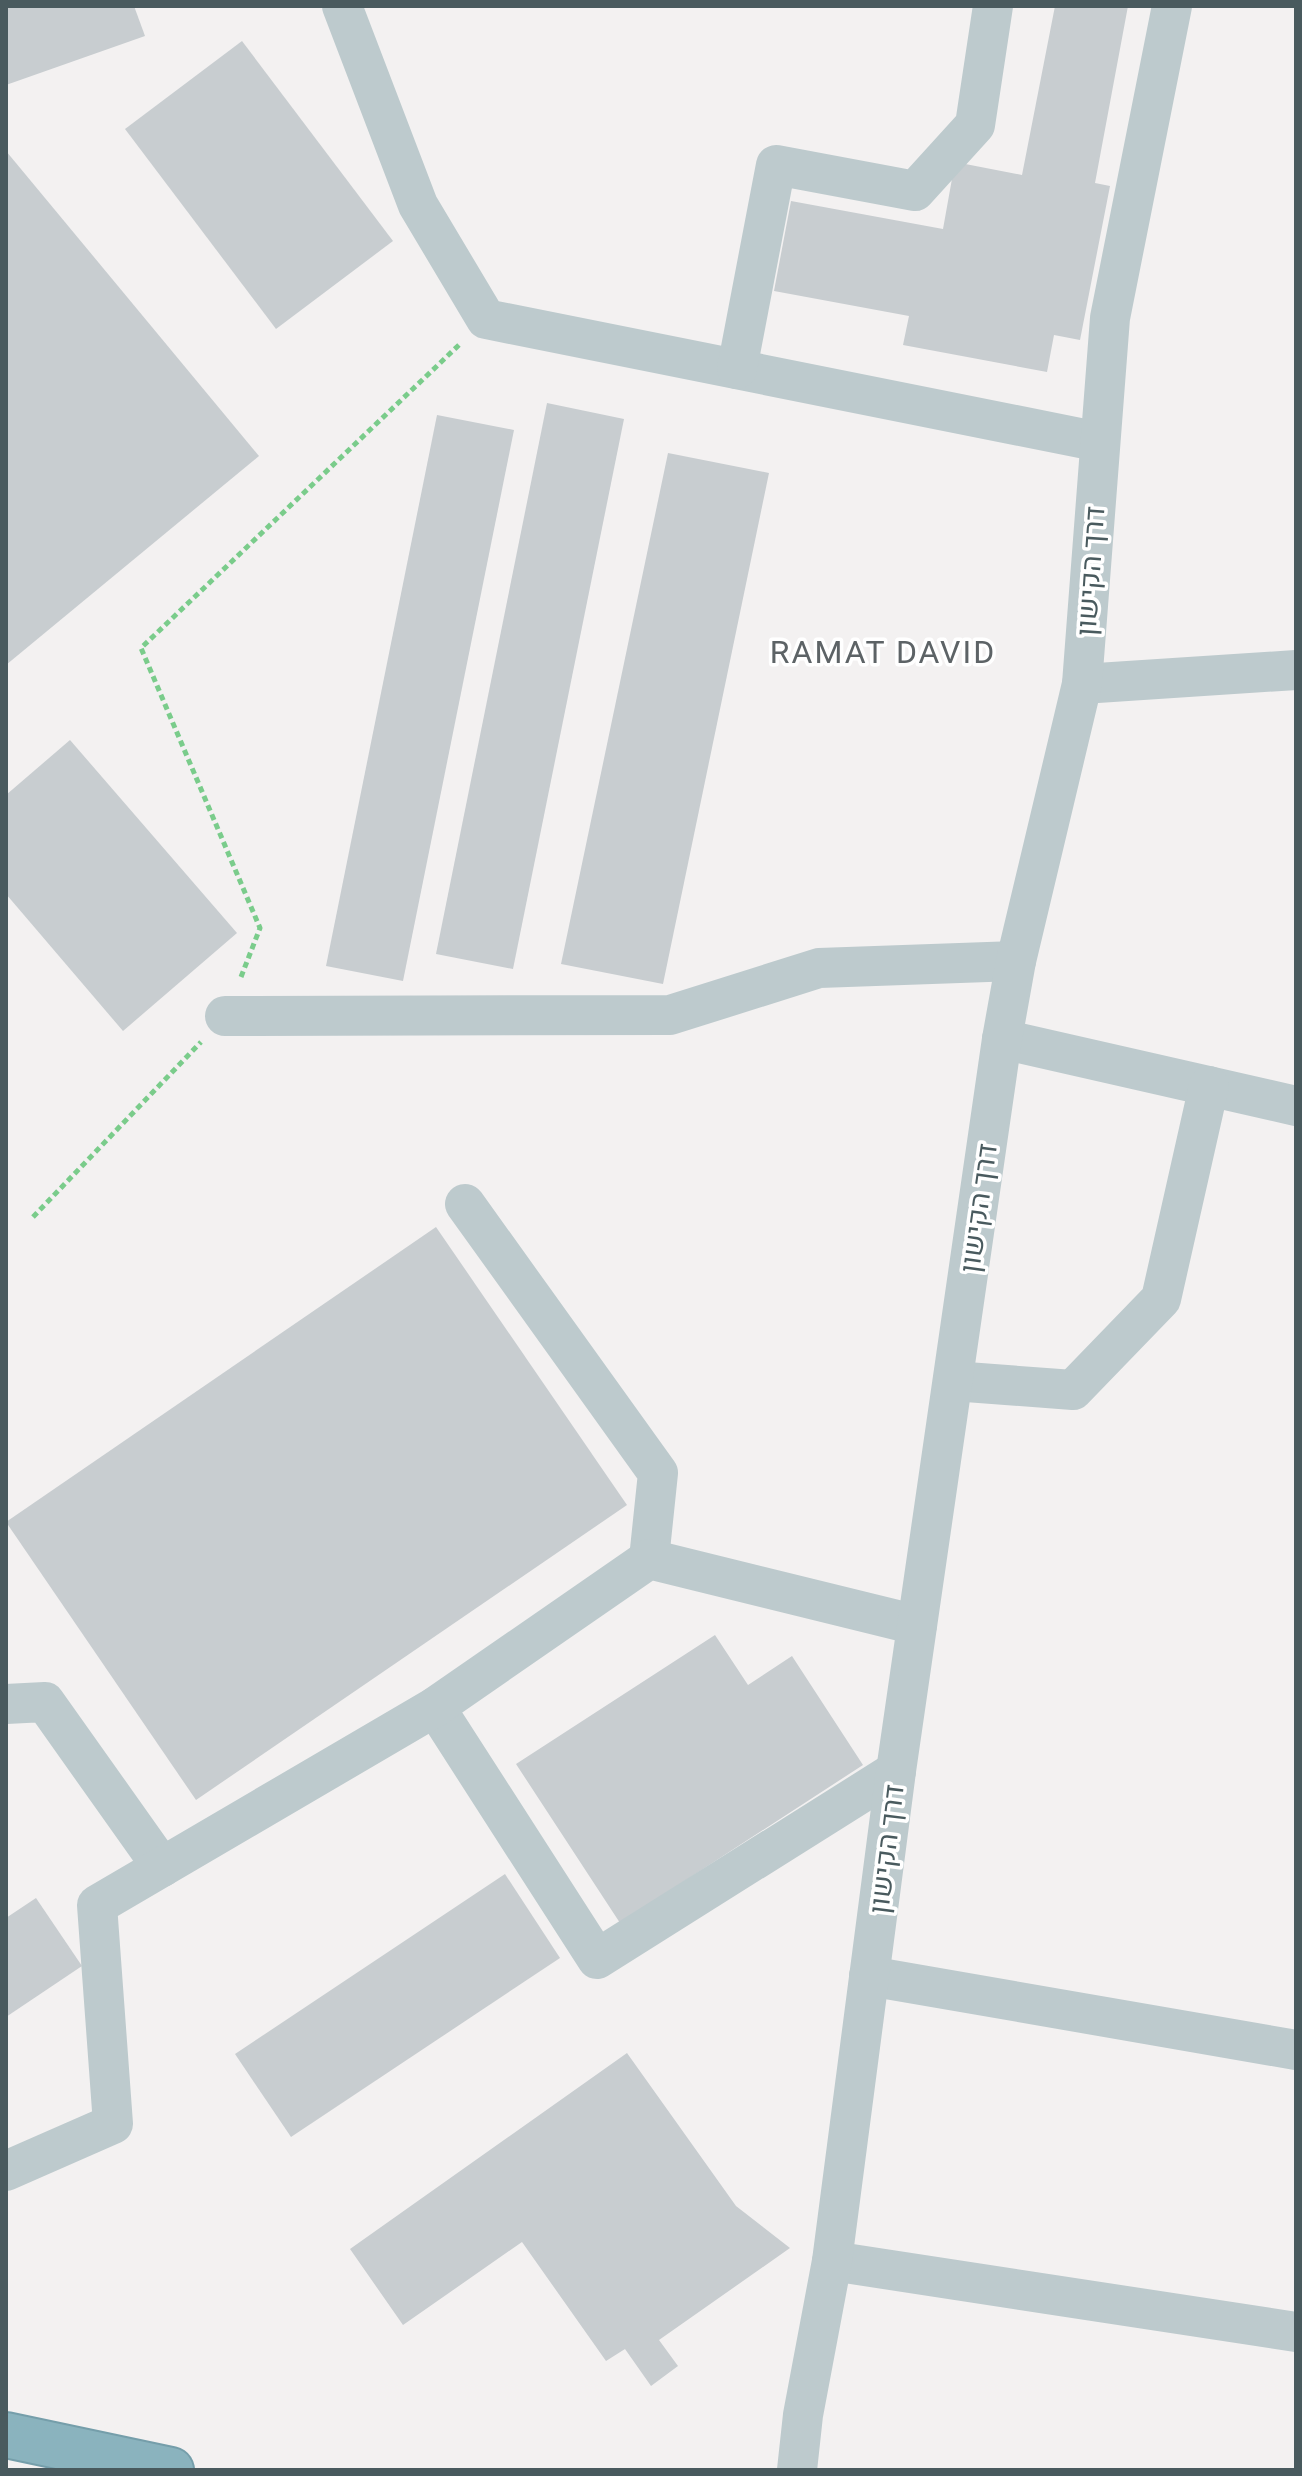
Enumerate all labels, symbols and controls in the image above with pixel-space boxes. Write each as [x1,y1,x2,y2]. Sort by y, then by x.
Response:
street label: דרך הקישון [1070,505,1111,637]
district label: RAMAT DAVID [770,633,996,671]
street label: דרך הקישון [953,1141,1004,1275]
street label: דרך הקישון [862,1783,911,1916]

